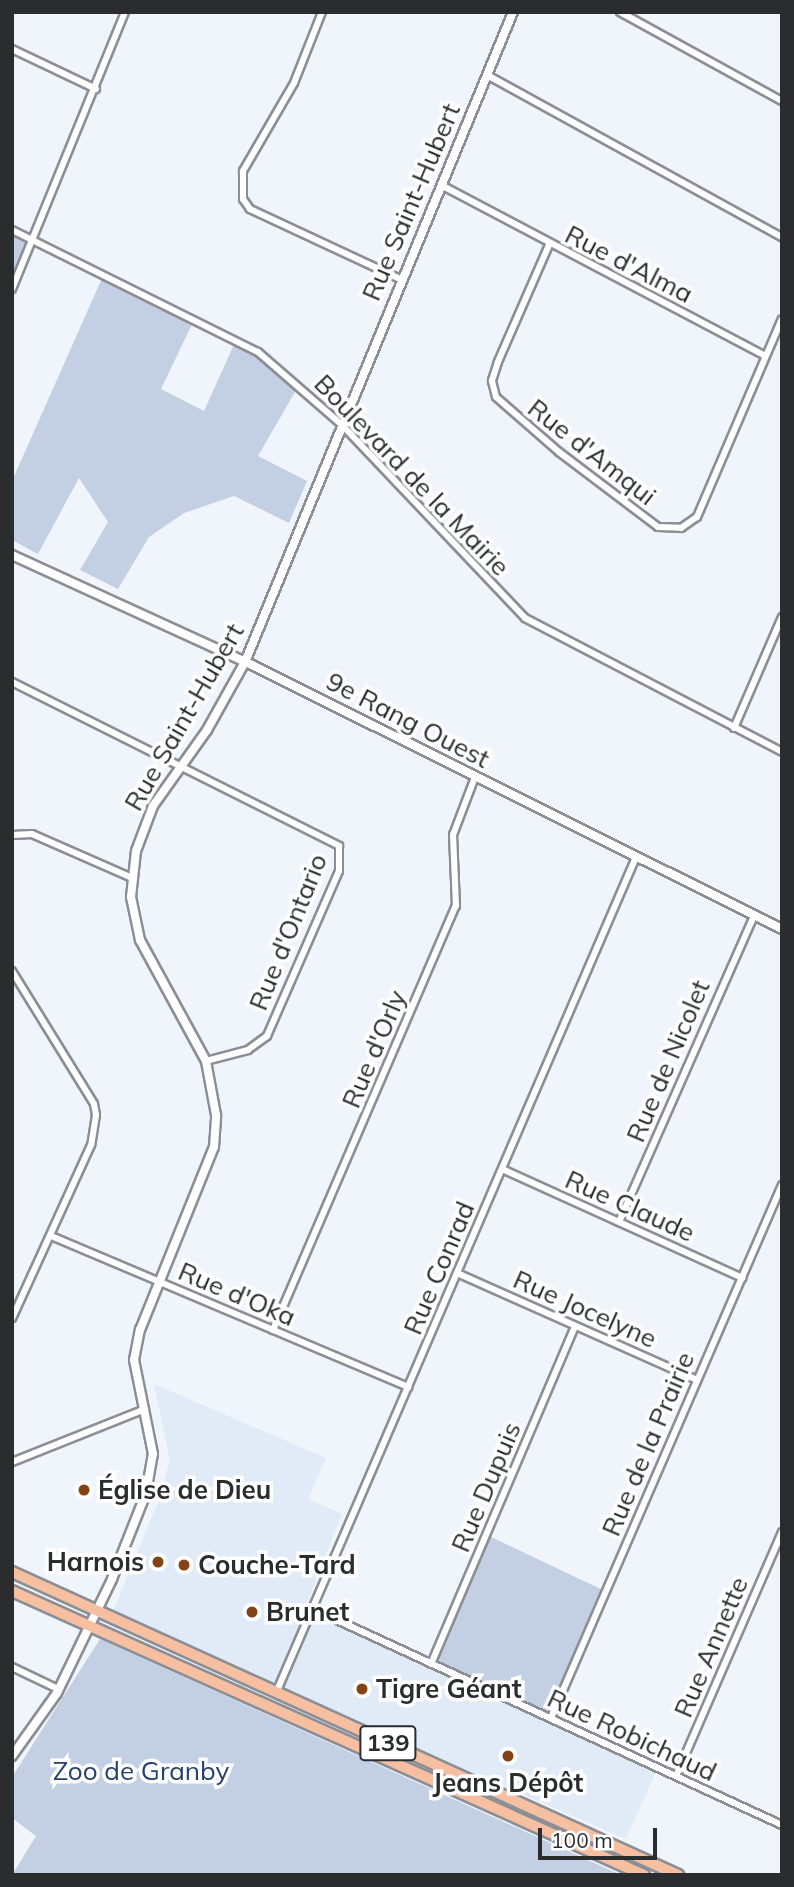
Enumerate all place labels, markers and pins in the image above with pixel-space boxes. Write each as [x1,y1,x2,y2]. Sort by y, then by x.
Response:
place label: Église de Dieu [98,1474,271,1506]
marker: Église de Dieu [76,1482,92,1498]
place label: Harnois [47,1546,144,1578]
place label: Couche-Tard [198,1549,356,1581]
marker: Harnois [150,1554,166,1570]
marker: Couche-Tard [176,1557,192,1573]
place label: Brunet [266,1596,349,1628]
marker: Brunet [244,1604,260,1620]
place label: Tigre Géant [376,1673,522,1705]
marker: Tigre Géant [354,1681,370,1697]
marker: Jeans Dépôt [500,1748,516,1764]
place label: Jeans Dépôt [433,1767,583,1799]

